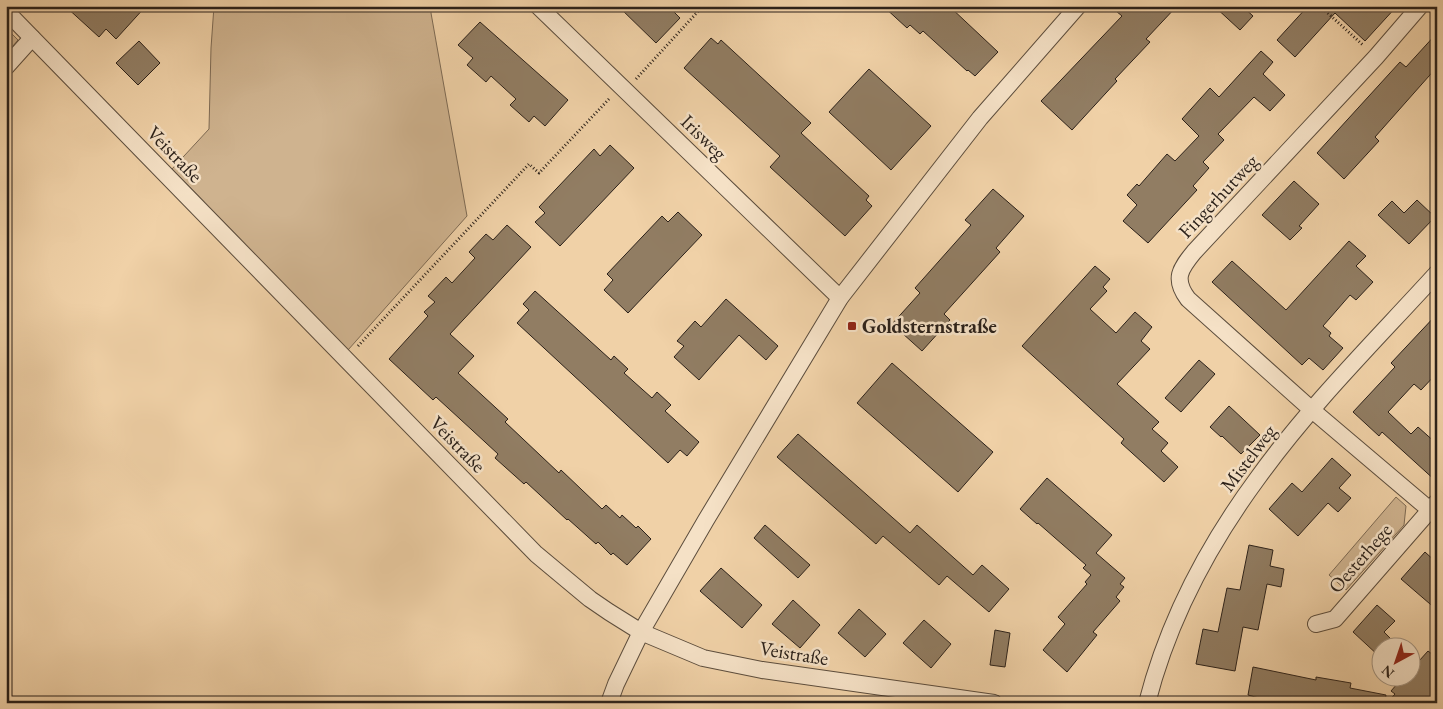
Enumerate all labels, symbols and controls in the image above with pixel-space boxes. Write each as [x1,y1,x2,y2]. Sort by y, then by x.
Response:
street label: Irisweg [675,109,733,166]
street label: Veistraße [142,120,209,188]
street label: Fingerhutweg [1172,148,1264,244]
place label: Goldsternstraße [862,313,997,339]
marker: Goldsternstraße [846,320,858,332]
street label: Veistraße [425,410,492,478]
street label: Mistelweg [1214,419,1282,497]
street label: Oesterhege [1322,517,1398,599]
street label: Veistraße [758,635,831,671]
north arrow [1370,636,1420,686]
text: N [1377,661,1398,682]

